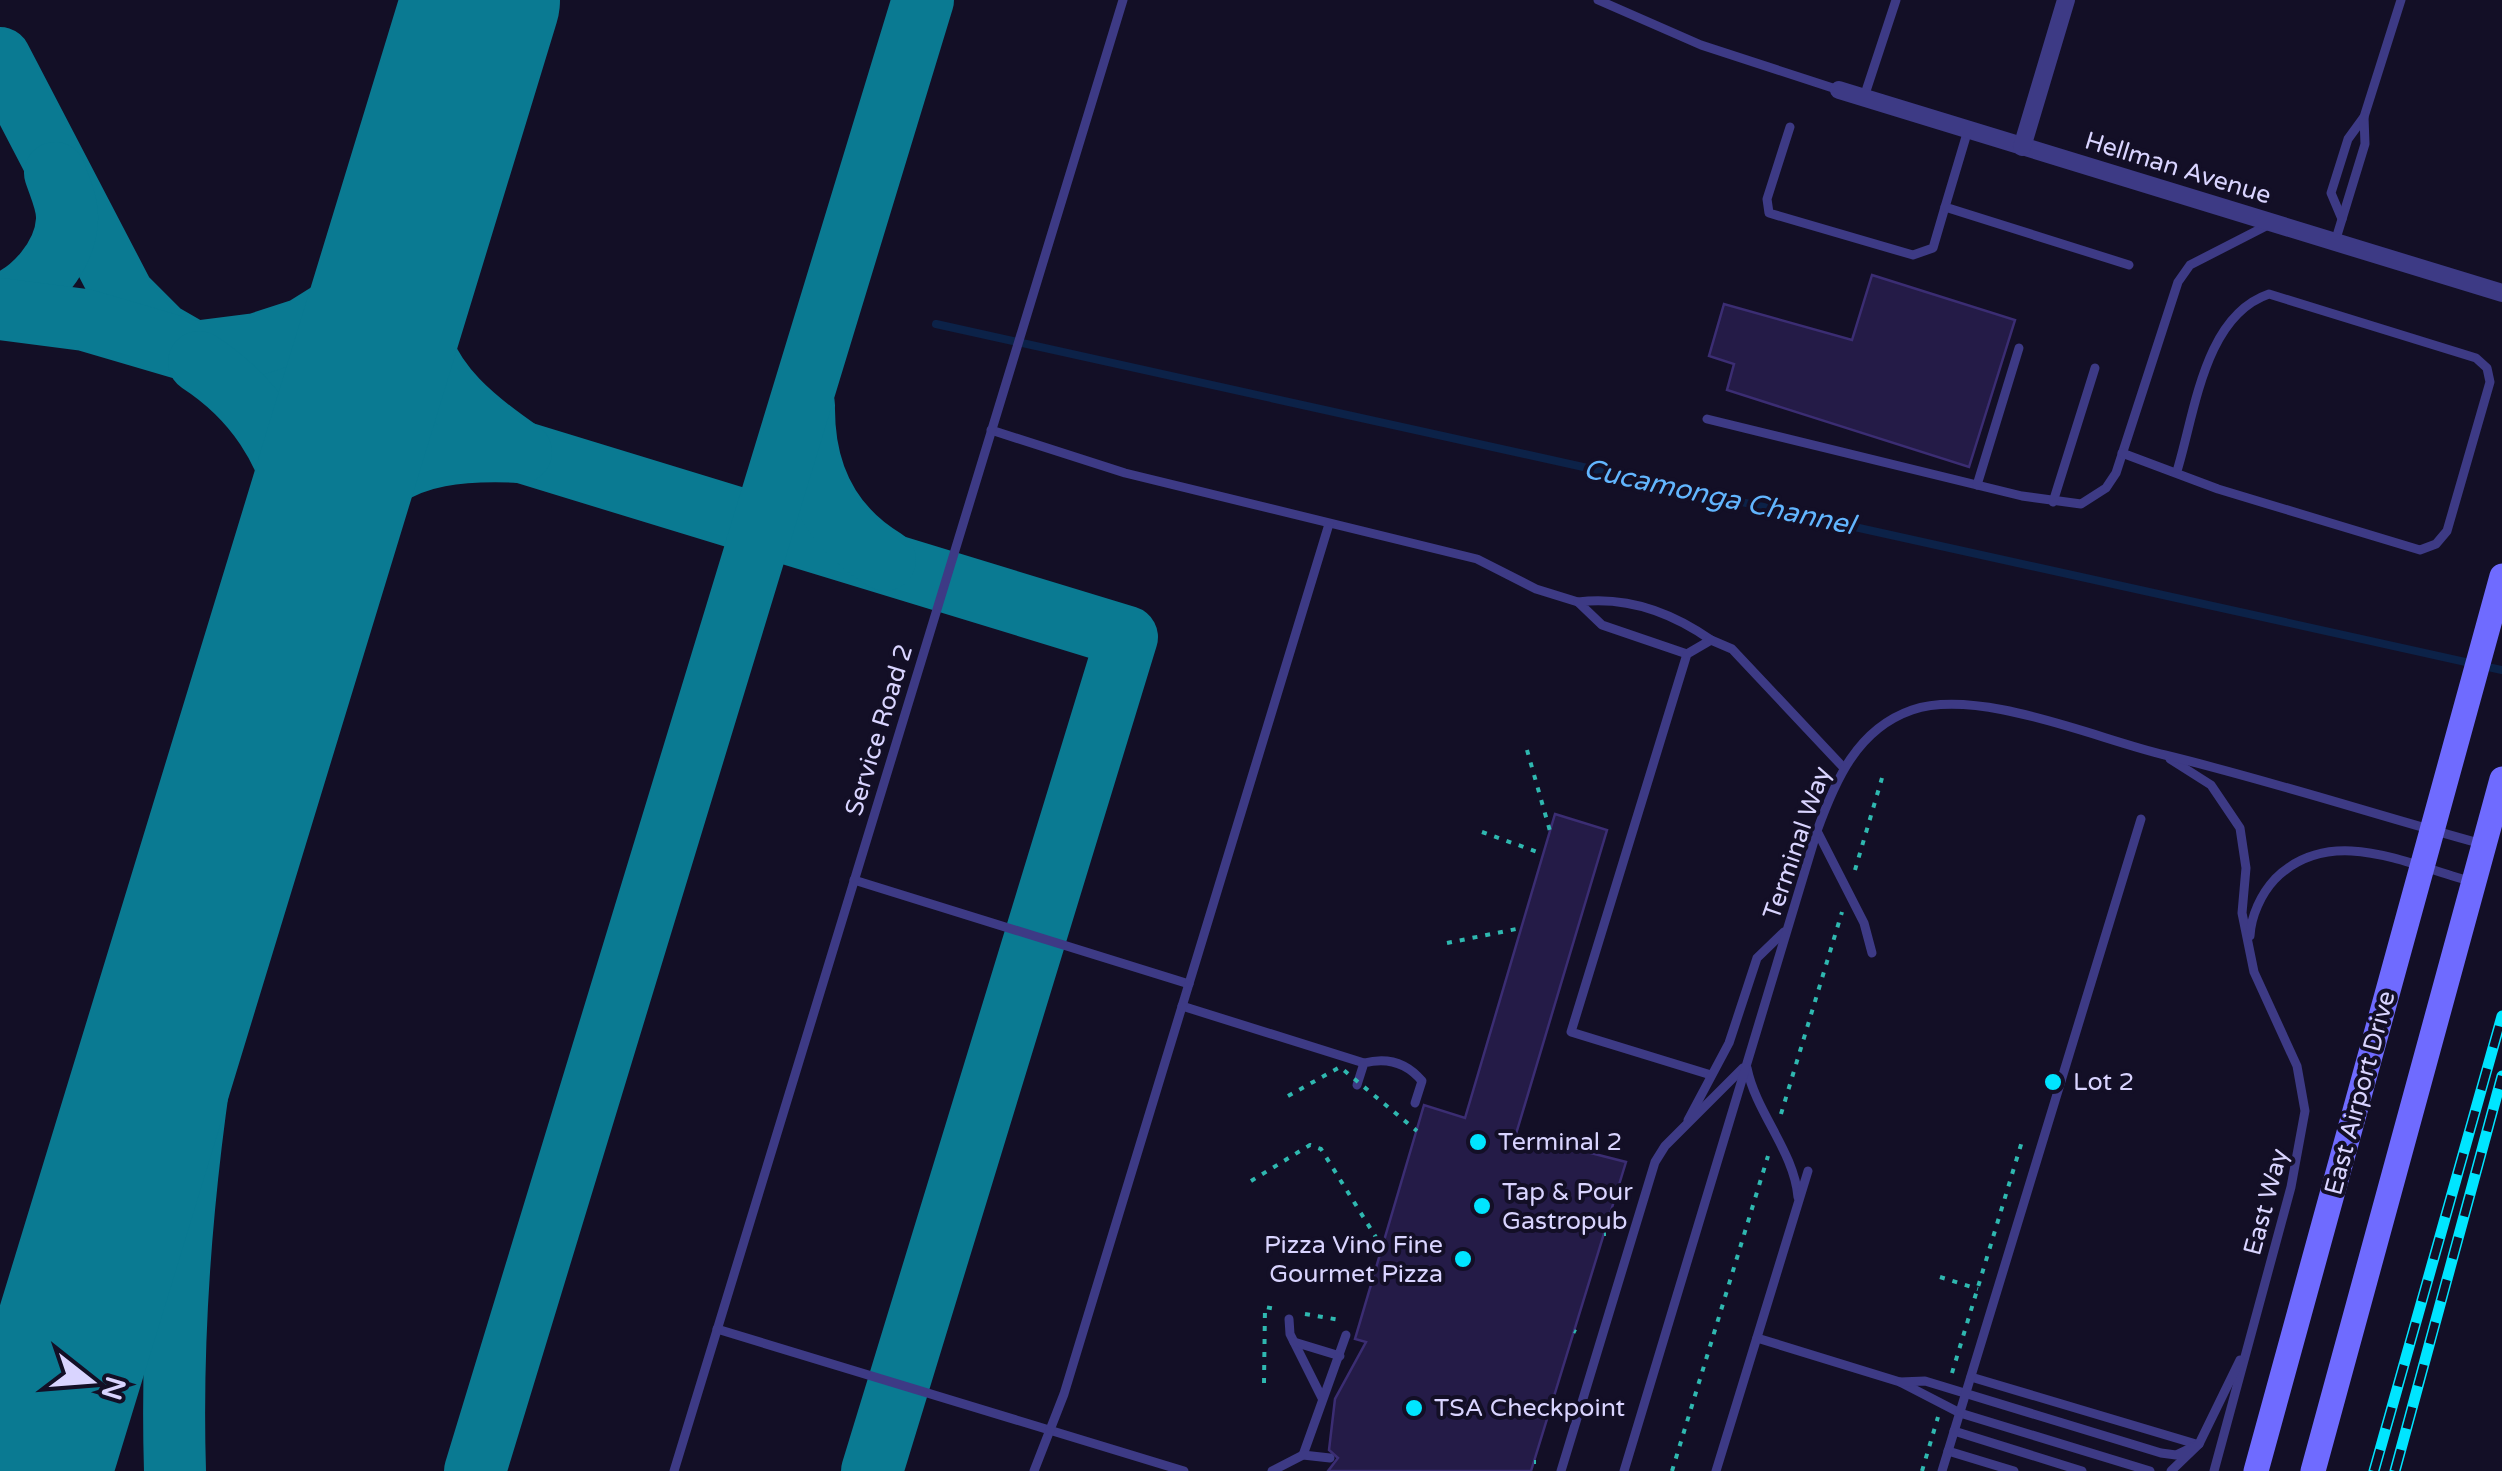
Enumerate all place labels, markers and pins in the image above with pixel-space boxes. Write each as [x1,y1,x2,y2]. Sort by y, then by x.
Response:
place label: Lot 2 [2073,1067,2134,1097]
marker: Lot 2 [2042,1071,2064,1093]
place label: Terminal 2 [1498,1127,1622,1157]
marker: Terminal 2 [1467,1131,1489,1153]
place label: Tap & Pour Gastropub [1502,1177,1633,1236]
marker: Tap & Pour Gastropub [1471,1195,1493,1217]
place label: Pizza Vino Fine Gourmet Pizza [1264,1230,1443,1289]
marker: Pizza Vino Fine Gourmet Pizza [1452,1248,1474,1270]
place label: TSA Checkpoint [1434,1393,1626,1423]
marker: TSA Checkpoint [1403,1397,1425,1419]

